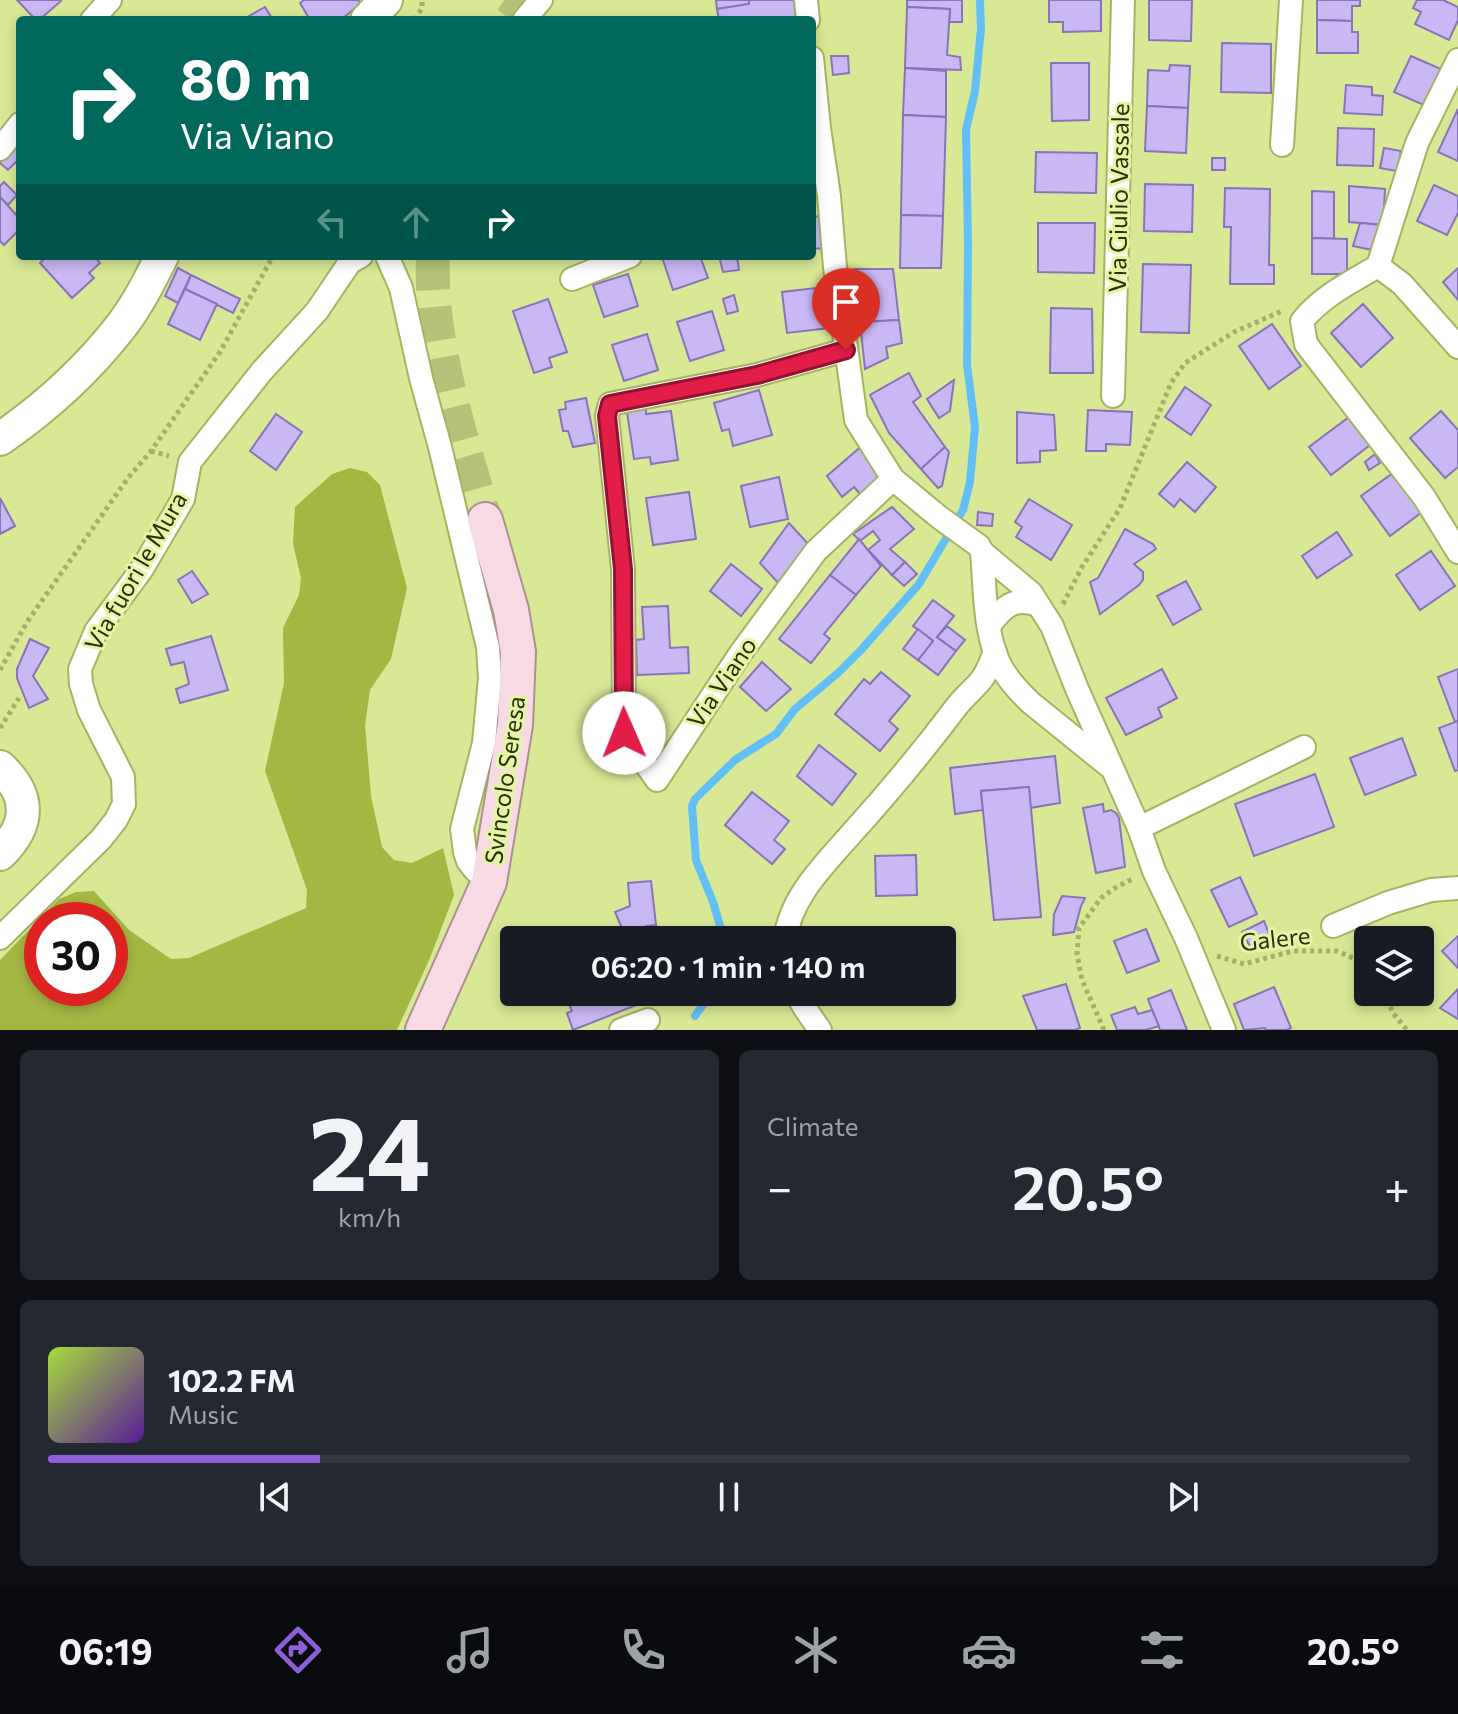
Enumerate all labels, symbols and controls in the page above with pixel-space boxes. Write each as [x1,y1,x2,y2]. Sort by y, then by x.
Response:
text: 80 m [180,43,311,112]
icon: right [48,48,152,152]
street label: Via Giulio Vassale [1102,103,1134,293]
text: Via Viano [180,112,335,156]
icon: left [310,200,354,244]
icon: ahead [394,200,438,244]
icon: right [478,200,522,244]
pin [812,268,880,350]
icon: arrive [824,280,868,324]
street label: Via fuori le Mura [78,486,192,656]
street label: Via Viano [680,631,762,733]
position arrow [582,691,666,775]
street label: Svincolo Seresa [478,694,530,866]
speed limit sign: 30 [24,902,128,1006]
street label: Galere [1238,920,1312,956]
map controls [1354,926,1434,1006]
button: layers [1354,926,1434,1006]
text: 06:20 · 1 min · 140 m [591,947,865,984]
text: 24 [309,1085,430,1212]
text: Climate [767,1110,859,1141]
text: 20.5° [1012,1149,1164,1222]
text: − [767,1159,792,1213]
text: + [1384,1159,1410,1213]
text: km/h [338,1201,401,1232]
text: 102.2 FM [168,1361,295,1398]
text: Music [168,1398,239,1429]
icon: previous [253,1475,297,1519]
icon: pause [707,1475,751,1519]
icon: next [1161,1475,1205,1519]
icon: directions [270,1622,326,1678]
icon: music [442,1622,498,1678]
icon: phone [615,1622,671,1678]
icon: climate [788,1622,844,1678]
icon: car [961,1622,1017,1678]
icon: filters [1134,1622,1190,1678]
text: 06:19 [58,1628,153,1672]
text: 20.5° [1307,1628,1399,1672]

